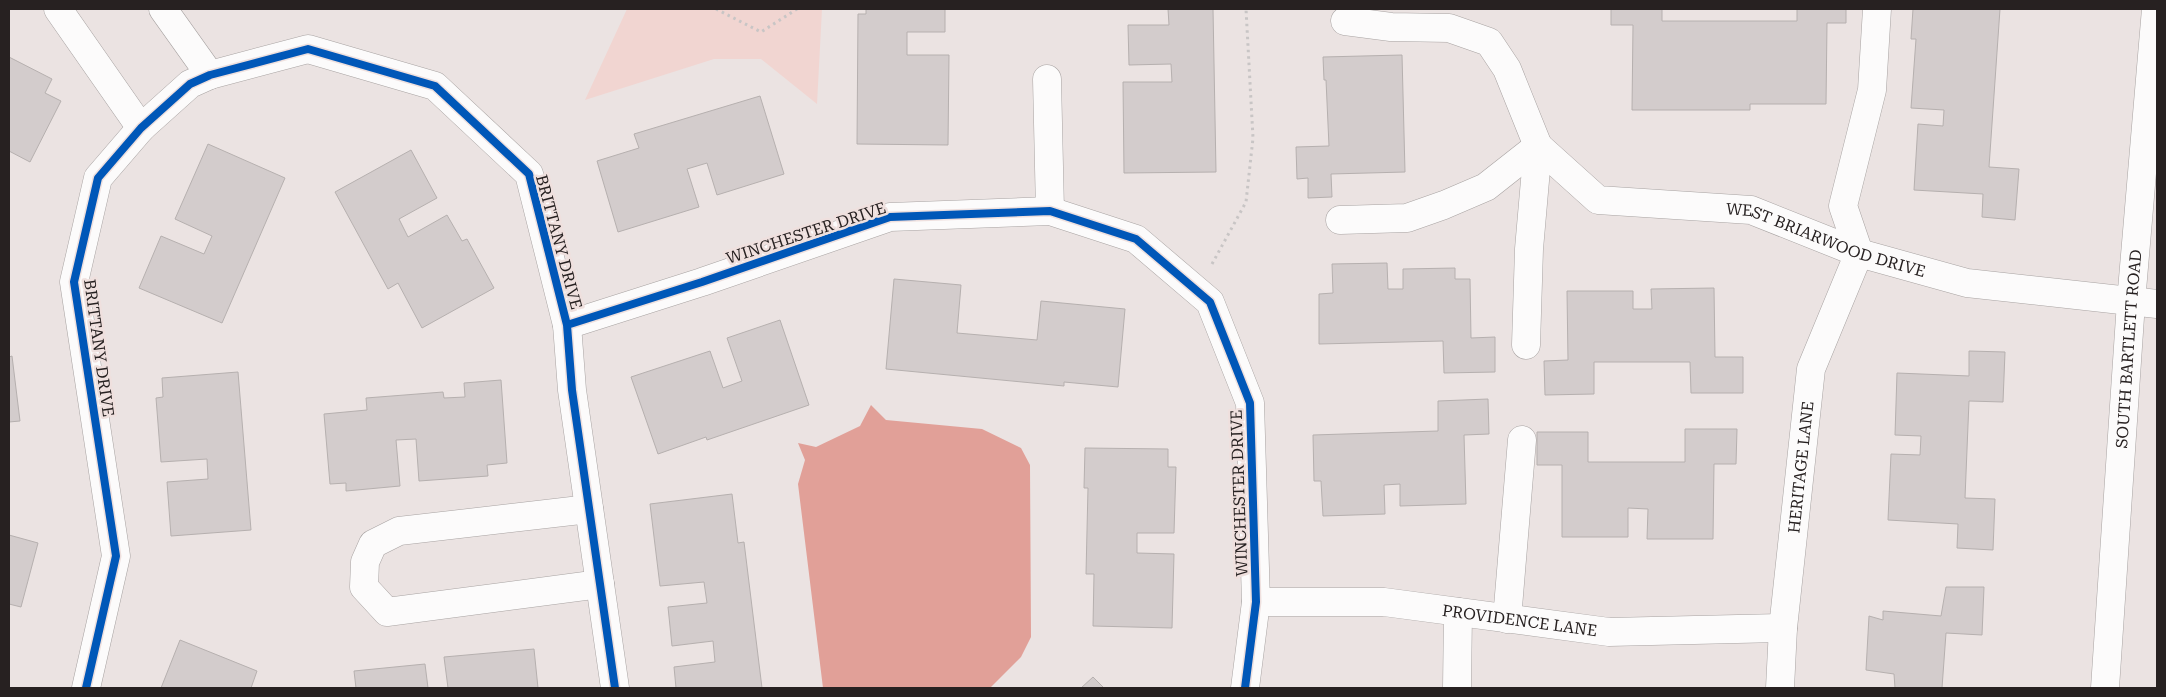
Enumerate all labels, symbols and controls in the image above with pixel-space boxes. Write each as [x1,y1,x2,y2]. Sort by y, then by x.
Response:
street label: BRITTANY DRIVE [532,173,586,311]
street label: WINCHESTER DRIVE [724,198,888,268]
street label: WEST BRIARWOOD DRIVE [1725,199,1928,281]
street label: SOUTH BARTLETT ROAD [2112,249,2145,449]
street label: BRITTANY DRIVE [80,278,118,418]
street label: HERITAGE LANE [1784,400,1817,534]
street label: WINCHESTER DRIVE [1227,409,1251,577]
street label: PROVIDENCE LANE [1441,600,1599,640]

